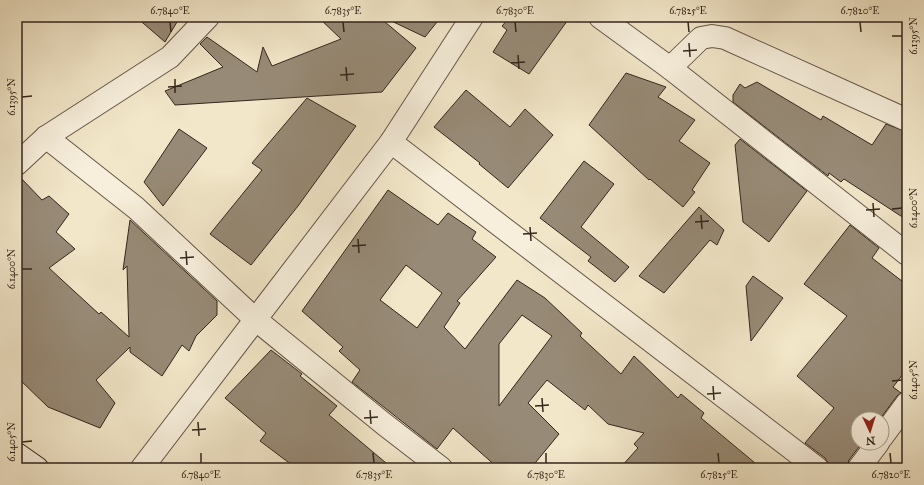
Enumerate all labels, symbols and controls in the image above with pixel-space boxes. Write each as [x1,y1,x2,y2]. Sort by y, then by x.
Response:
text: 6.7840°E [150,5,190,17]
text: 6.7835°E [325,5,361,17]
text: 6.7830°E [496,5,534,17]
text: 6.7825°E [669,5,707,17]
text: 6.7820°E [841,5,879,17]
text: 6.1395°N [908,17,920,55]
text: 6.1395°N [6,78,18,116]
text: 6.1400°N [908,187,920,228]
text: 6.1400°N [6,248,18,289]
text: 6.1405°N [908,360,920,400]
north arrow [850,411,890,451]
text: 6.1405°N [6,422,18,462]
text: N [865,434,876,447]
text: 6.7840°E [181,469,221,481]
text: 6.7835°E [356,469,392,481]
text: 6.7830°E [527,469,565,481]
text: 6.7825°E [700,469,738,481]
text: 6.7820°E [872,469,910,481]

